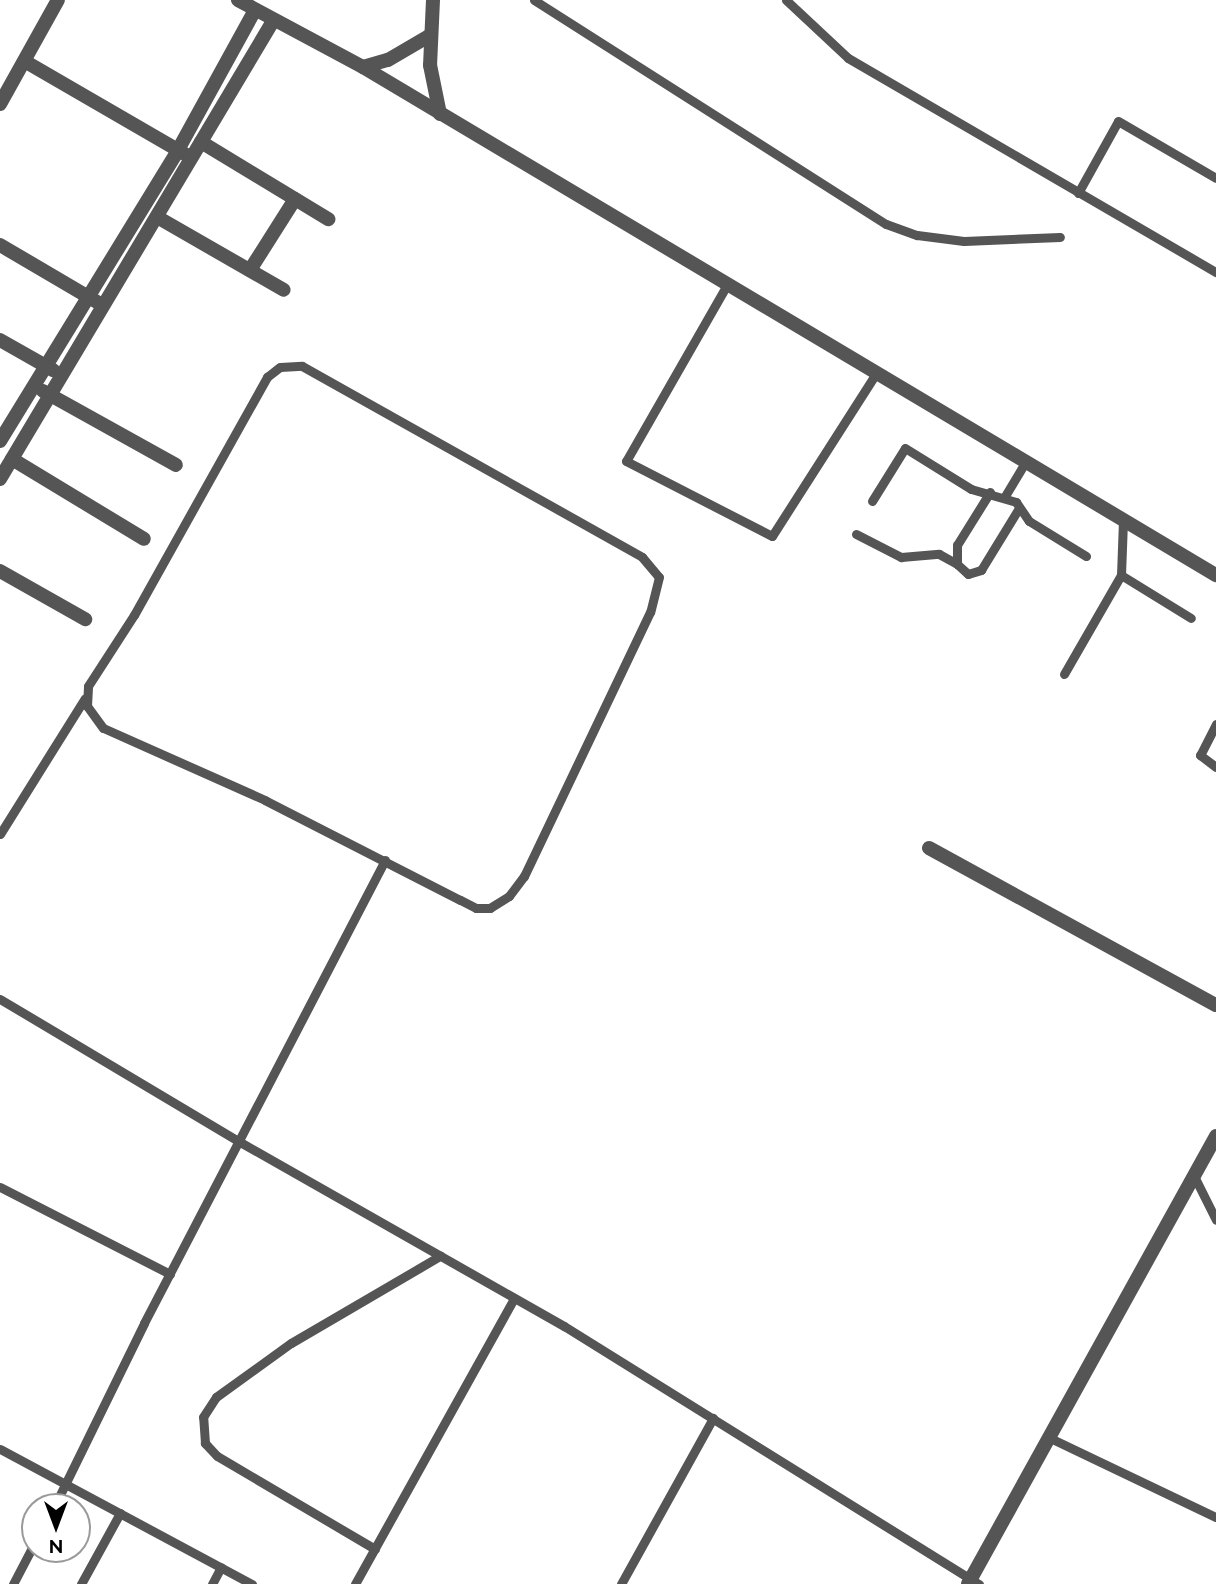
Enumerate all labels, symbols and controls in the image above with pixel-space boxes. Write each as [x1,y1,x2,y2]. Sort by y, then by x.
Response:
north arrow [21,1493,91,1563]
text: N [49,1536,63,1558]

